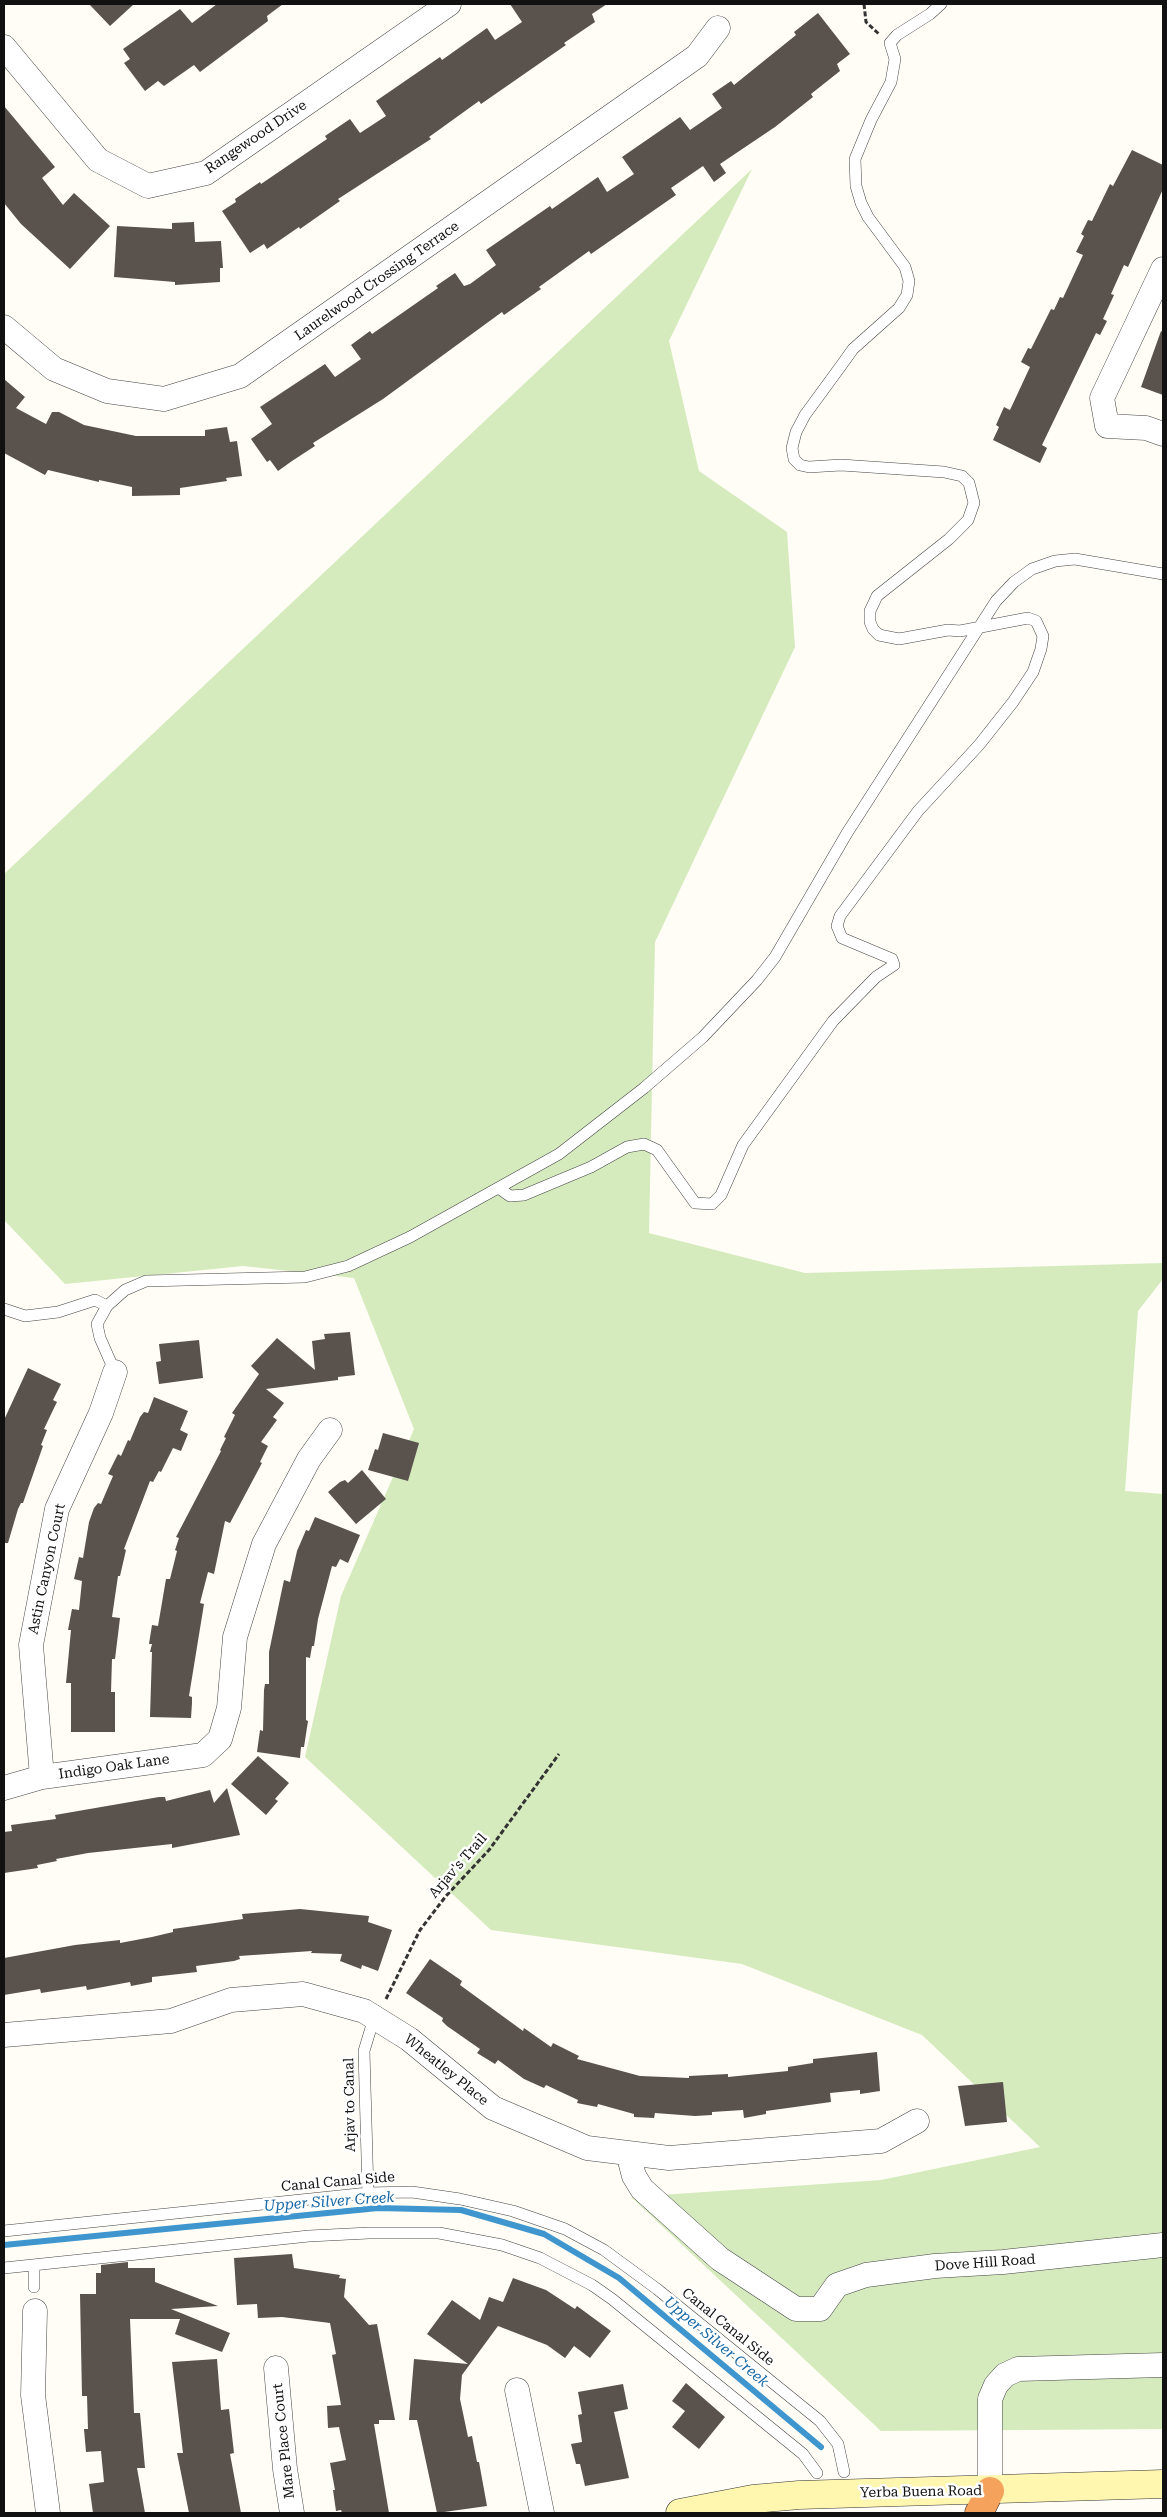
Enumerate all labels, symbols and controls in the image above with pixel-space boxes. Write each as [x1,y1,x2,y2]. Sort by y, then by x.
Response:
street label: Rangewood Drive [202,97,310,177]
street label: Laurelwood Crossing Terrace [292,218,462,344]
street label: Astin Canyon Court [25,1502,69,1636]
street label: Indigo Oak Lane [58,1751,170,1783]
street label: Arjav's Trail [426,1830,490,1902]
street label: Wheatley Place [400,2031,492,2109]
street label: Arjav to Canal [341,2058,359,2152]
street label: Canal Canal Side [280,2169,396,2195]
water label: Upper Silver Creek [263,2188,395,2216]
street label: Dove Hill Road [934,2251,1036,2275]
street label: Canal Canal Side [678,2285,778,2369]
water label: Upper Silver Creek [660,2293,772,2391]
street label: Mare Place Court [270,2382,298,2500]
street label: Yerba Buena Road [860,2483,982,2501]

